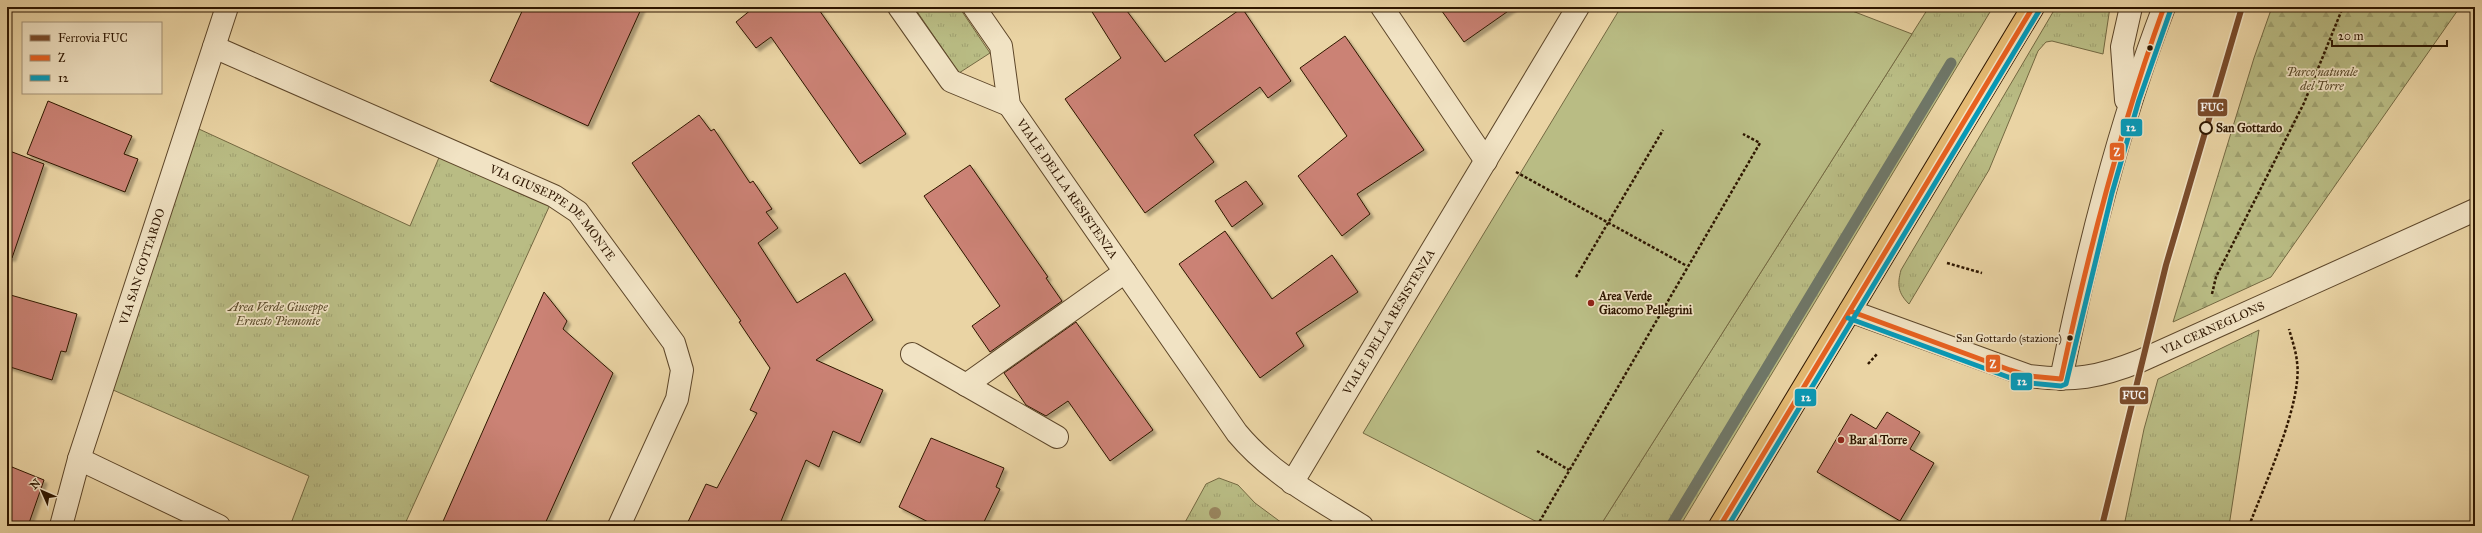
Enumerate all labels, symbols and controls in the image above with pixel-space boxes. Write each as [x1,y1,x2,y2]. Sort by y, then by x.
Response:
legend [22,22,162,94]
scale bar [2332,22,2447,48]
text: 20 m [2338,29,2364,43]
text: Ferrovia FUC [58,31,128,45]
unlabelled marker [2145,43,2155,53]
text: Z [58,51,66,65]
park label: Parco naturale del Torre [2286,65,2358,93]
text: 12 [58,71,69,85]
line badge: FUC [2197,98,2228,117]
text: FUC [2200,101,2224,114]
street label: VIALE DELLA RESISTENZA [1013,115,1121,261]
line badge: 12 [2120,118,2143,137]
text: 12 [2126,121,2136,134]
marker: San Gottardo [2199,121,2213,135]
place label: San Gottardo [2216,121,2282,135]
line badge: Z [2109,142,2125,161]
text: Z [2114,146,2121,159]
street label: VIA GIUSEPPE DE MONTE [487,161,618,264]
street label: VIA SAN GOTTARDO [116,207,168,327]
street label: VIALE DELLA RESISTENZA [1339,247,1438,398]
place label: Area Verde Giacomo Pellegrini [1598,289,1693,318]
marker: Area Verde Giacomo Pellegrini [1586,298,1596,308]
street label: VIA CERNEGLONS [2158,299,2267,358]
park label: Area Verde Giuseppe Ernesto Piemonte [226,300,328,328]
place label: San Gottardo (stazione) [1956,332,2062,345]
marker: San Gottardo (stazione) [2065,333,2075,343]
line badge: Z [1985,354,2001,373]
text: Z [1990,358,1997,371]
line badge: 12 [2010,372,2033,391]
text: 12 [2017,375,2027,388]
line badge: FUC [2119,386,2149,405]
line badge: 12 [1794,388,1817,407]
text: FUC [2122,389,2146,402]
text: 12 [1801,391,1811,404]
place label: Bar al Torre [1849,433,1907,447]
marker: Bar al Torre [1836,435,1846,445]
north arrow [22,471,62,511]
text: N [27,476,44,492]

